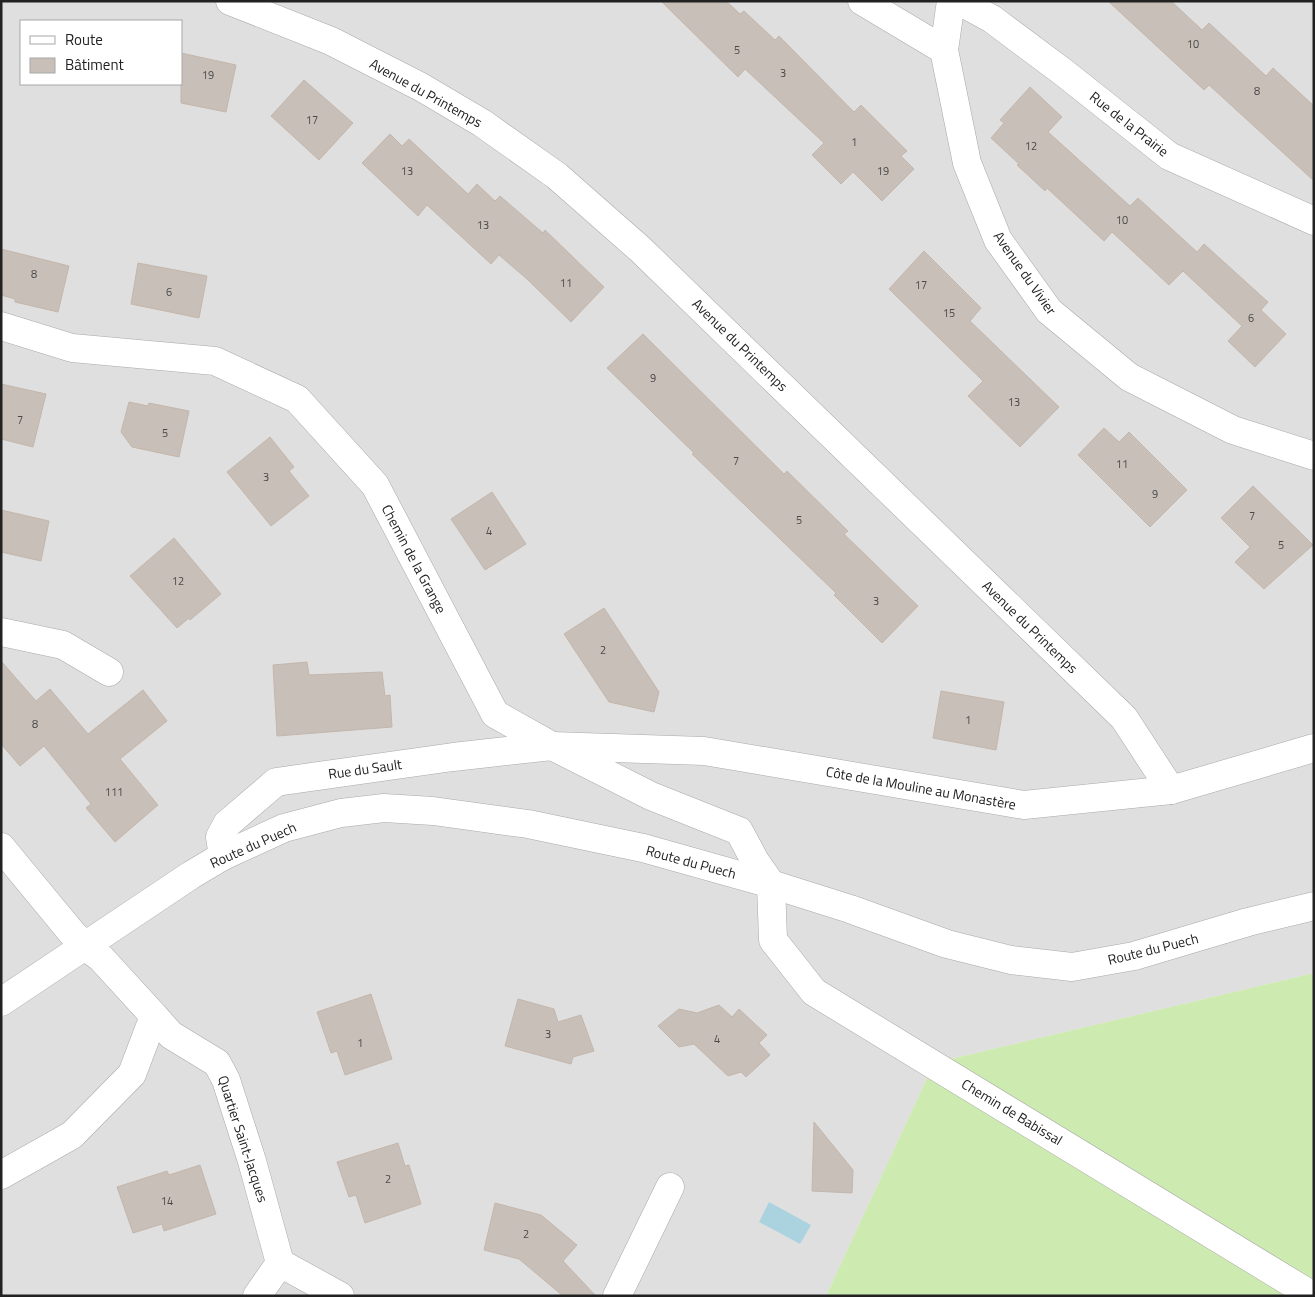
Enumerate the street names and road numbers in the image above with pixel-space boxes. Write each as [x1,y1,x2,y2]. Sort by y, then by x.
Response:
street label: Avenue du Printemps [366,53,486,132]
street label: Rue de la Prairie [1085,86,1173,161]
street label: Avenue du Vivier [989,227,1062,319]
street label: Avenue du Printemps [688,293,793,396]
street label: Chemin de la Grange [377,501,452,617]
street label: Avenue du Printemps [978,575,1083,678]
street label: Rue du Sault [327,753,403,784]
street label: Côte de la Mouline au Monastère [824,760,1018,815]
street label: Route du Puech [206,816,299,873]
street label: Route du Puech [644,839,739,884]
street label: Route du Puech [1105,927,1200,970]
street label: Quartier Saint-Jacques [213,1073,274,1205]
street label: Chemin de Babissal [958,1073,1067,1150]

